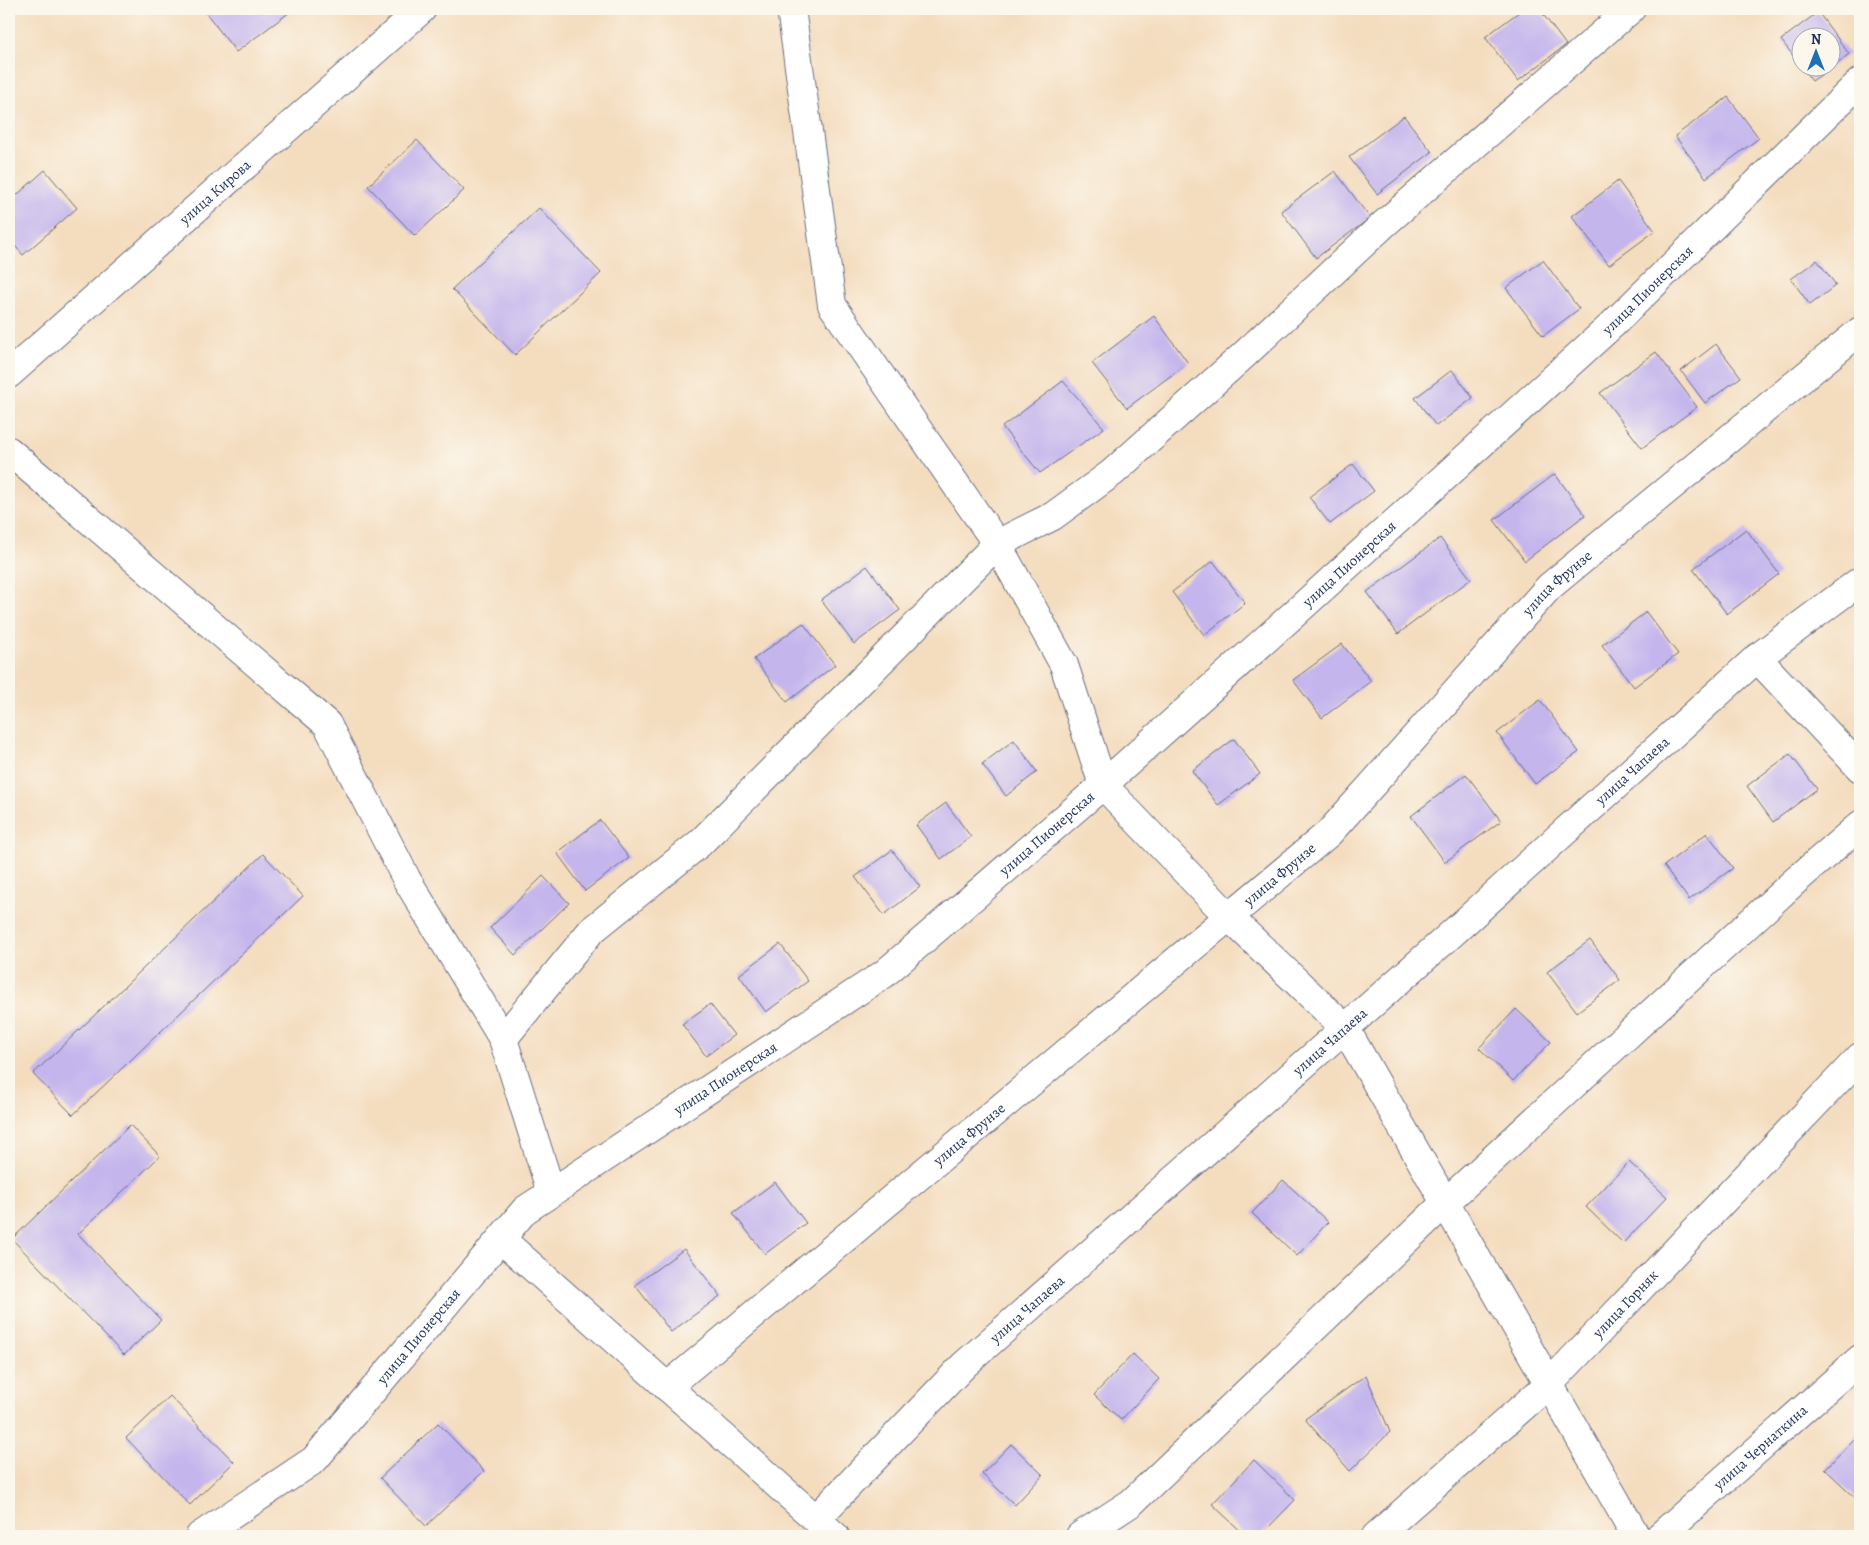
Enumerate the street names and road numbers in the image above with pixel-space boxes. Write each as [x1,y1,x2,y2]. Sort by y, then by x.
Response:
street label: улица Кирова [174,155,255,230]
street label: улица Пионерская [1597,241,1697,340]
street label: улица Пионерская [1297,516,1400,612]
street label: улица Фрунзе [1517,546,1596,621]
street label: улица Чапаева [1590,732,1674,810]
street label: улица Пионерская [994,787,1099,881]
street label: улица Фрунзе [1239,838,1320,911]
street label: улица Чапаева [1288,1003,1372,1081]
street label: улица Пионерская [669,1037,781,1120]
street label: улица Фрунзе [928,1098,1010,1171]
street label: улица Горняк [1587,1265,1663,1343]
street label: улица Чапаева [985,1271,1069,1348]
street label: улица Пионерская [372,1284,465,1389]
street label: улица Чернаткина [1708,1400,1812,1495]

